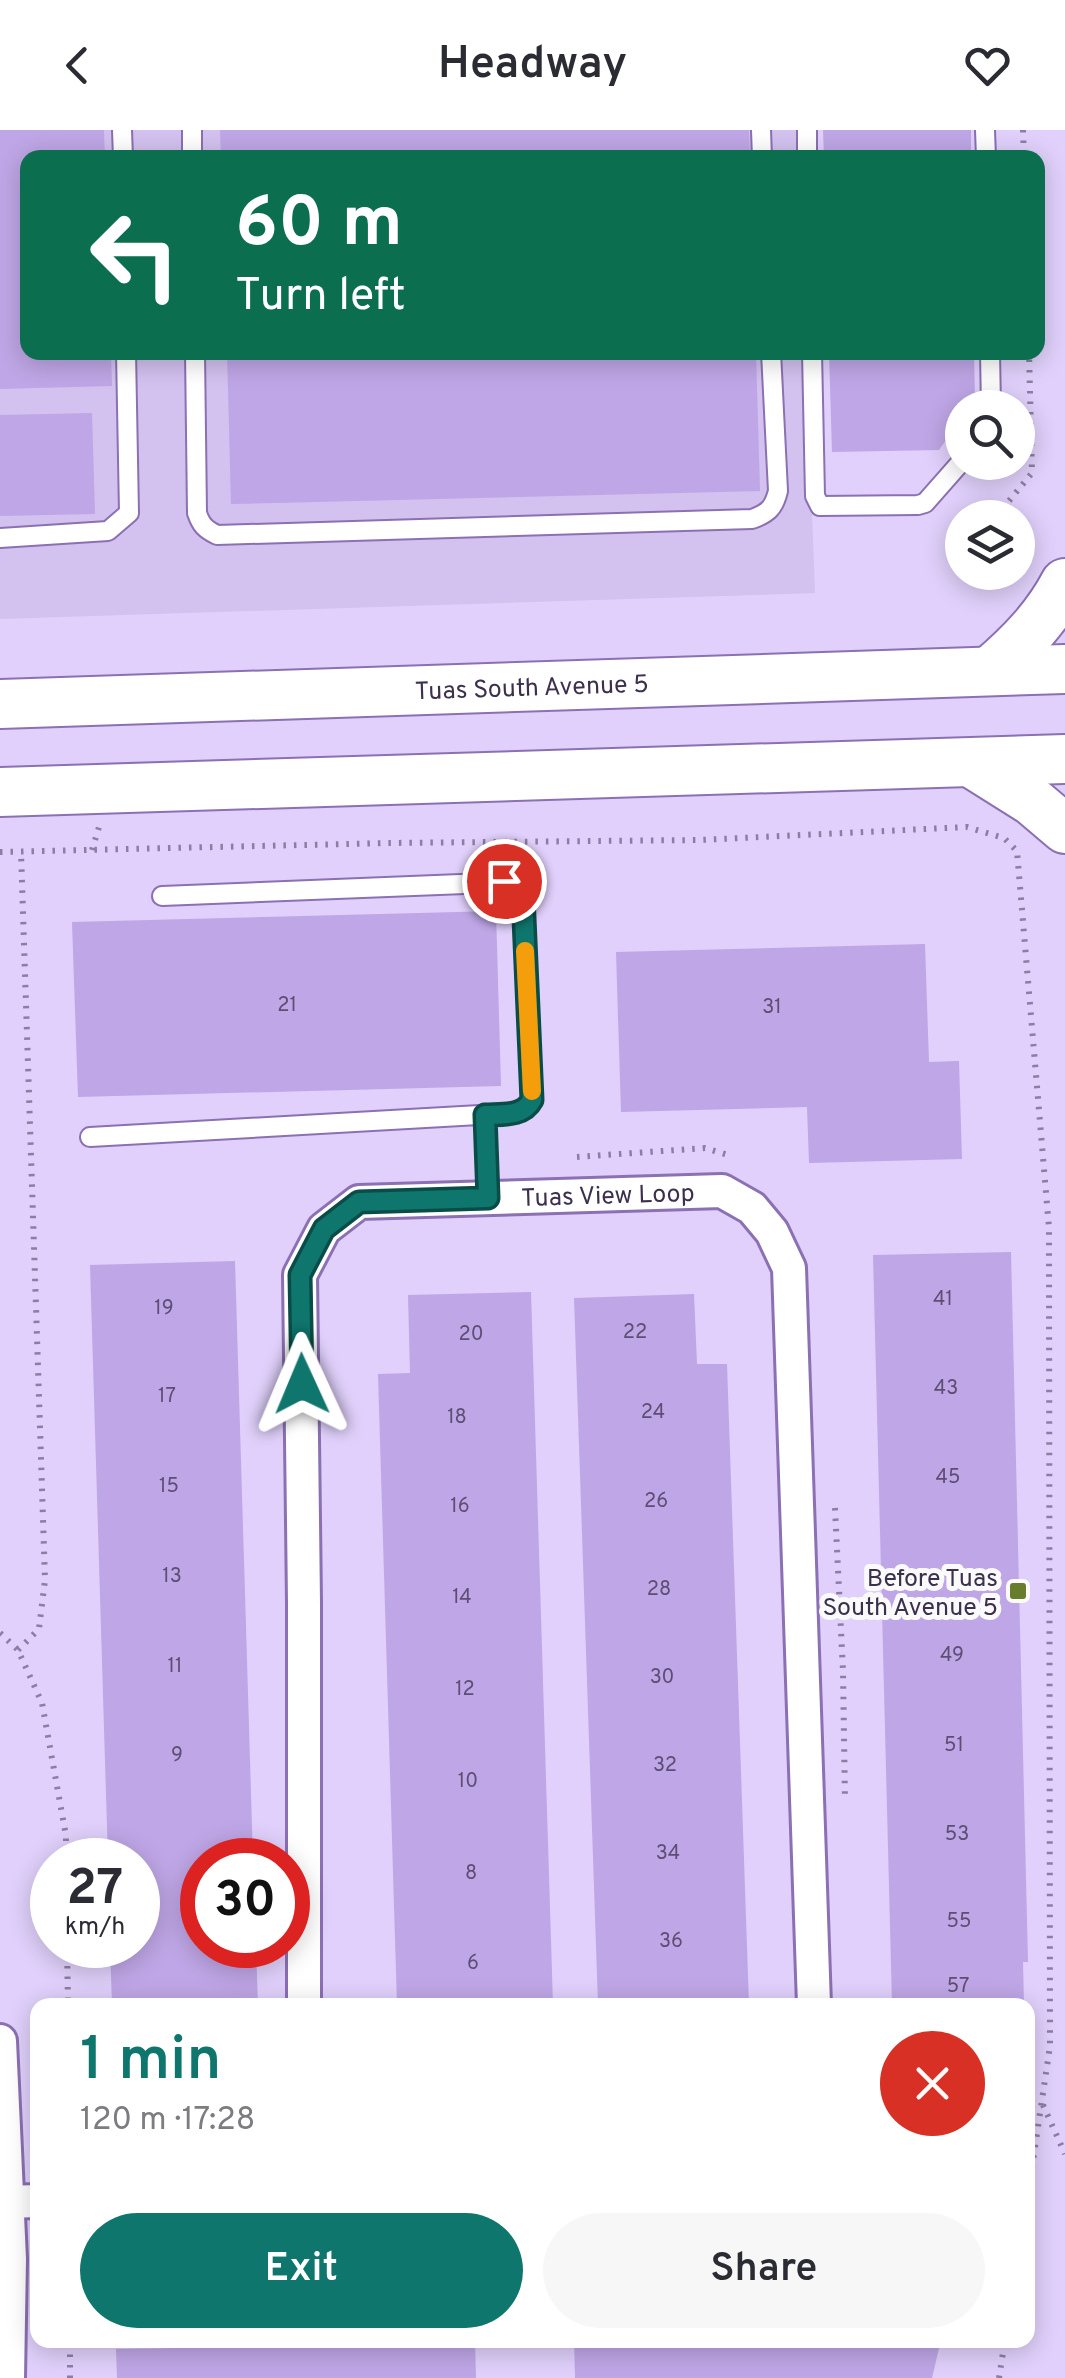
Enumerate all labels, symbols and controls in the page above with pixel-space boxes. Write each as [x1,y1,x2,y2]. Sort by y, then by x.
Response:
text: Headway [438,37,627,94]
icon: back [50,38,105,93]
icon: heart [960,38,1015,93]
text: 60 m [235,182,403,271]
icon: left [70,190,200,320]
text: Turn left [235,269,406,326]
map controls [945,390,1035,590]
button: search [945,390,1035,480]
button: layers [945,500,1035,590]
street label: Tuas South Avenue 5 [414,670,649,709]
pin [462,839,547,924]
icon: arrive [477,854,532,909]
house number: 21 [277,993,297,1019]
house number: 31 [762,995,782,1021]
street label: Tuas View Loop [521,1179,695,1216]
house number: 41 [933,1287,953,1313]
house number: 19 [154,1296,174,1322]
house number: 22 [623,1320,647,1346]
house number: 20 [458,1322,484,1348]
position arrow [250,1332,354,1436]
house number: 43 [934,1376,958,1402]
house number: 17 [158,1384,176,1410]
house number: 24 [641,1400,665,1426]
house number: 18 [447,1405,467,1431]
house number: 45 [936,1465,960,1491]
house number: 15 [159,1474,179,1500]
house number: 26 [644,1489,668,1515]
house number: 16 [450,1494,470,1520]
house number: 13 [162,1564,182,1590]
place label: Before Tuas South Avenue 5 [823,1564,998,1625]
house number: 28 [647,1577,671,1603]
marker: Before Tuas South Avenue 5 [1007,1580,1029,1602]
house number: 14 [452,1585,472,1611]
house number: 49 [940,1643,964,1669]
house number: 11 [168,1654,182,1680]
house number: 30 [650,1665,674,1691]
house number: 12 [455,1677,475,1703]
house number: 51 [944,1733,964,1759]
house number: 9 [171,1743,183,1769]
house number: 32 [653,1753,677,1779]
house number: 10 [458,1769,478,1795]
house number: 53 [945,1822,969,1848]
speed limit sign: 30 [180,1838,310,1968]
house number: 34 [656,1841,680,1867]
text: 27 [67,1859,123,1922]
house number: 8 [465,1861,477,1887]
house number: 55 [947,1909,971,1935]
text: km/h [65,1912,125,1944]
house number: 36 [659,1929,683,1955]
house number: 6 [467,1951,479,1977]
house number: 57 [947,1974,969,2000]
text: 1 min [80,2025,221,2101]
button: close [880,2031,985,2136]
text: 120 m · 17:28 [80,2101,255,2141]
button: Exit [80,2213,523,2328]
button: Share [543,2213,985,2328]

